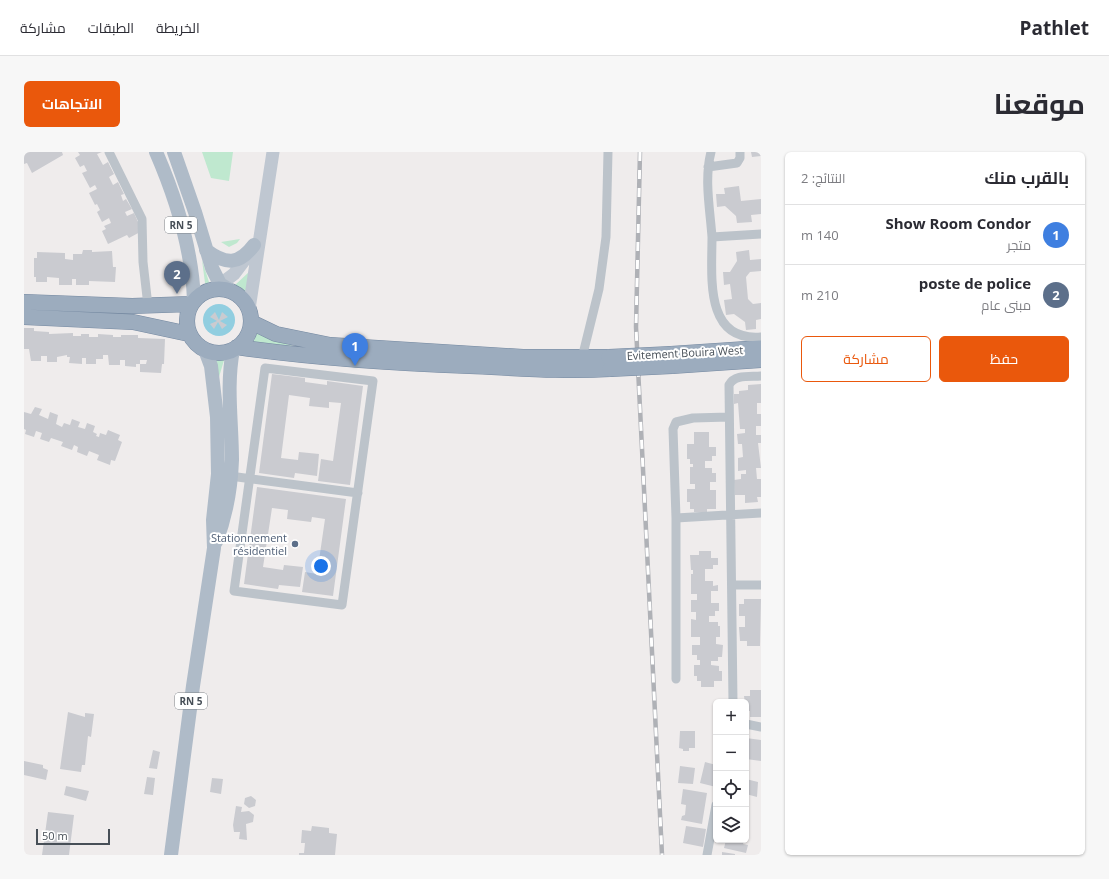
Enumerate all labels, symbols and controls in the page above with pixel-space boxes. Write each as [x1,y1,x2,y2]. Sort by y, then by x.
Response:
text: Pathlet [1020,15,1089,41]
text: مشاركة [20,18,66,37]
text: الطبقات [88,18,134,37]
text: الخريطة [156,18,200,37]
button: الاتجاهات [24,81,120,127]
text: موقعنا [994,84,1085,122]
text: بالقرب منك [984,166,1069,189]
text: النتائج: 2 [801,169,845,187]
text: Show Room Condor [885,213,1031,233]
road number: RN 5 [165,217,197,233]
text: 140 m [801,226,839,244]
text: 1 [1052,226,1060,244]
text: متجر [1007,236,1031,254]
pin: 2 [164,261,190,294]
text: poste de police [919,273,1031,293]
text: 210 m [801,286,839,304]
text: 2 [1052,286,1060,304]
text: مبنى عام [981,296,1031,314]
pin: 1 [342,333,368,366]
button: مشاركة [801,336,931,382]
button: حفظ [939,336,1069,382]
street label: Evitement Bouira West [626,342,744,363]
place label: Stationnement résidentiel [211,530,287,558]
marker: Stationnement résidentiel [290,539,300,549]
your location [311,556,331,576]
road number: RN 5 [175,693,207,709]
map controls [713,699,749,843]
button: + [713,699,749,735]
button: − [713,735,749,771]
button: locate [713,771,749,807]
button: layers [713,807,749,843]
scale bar [36,827,110,846]
text: 50 m [42,828,68,843]

